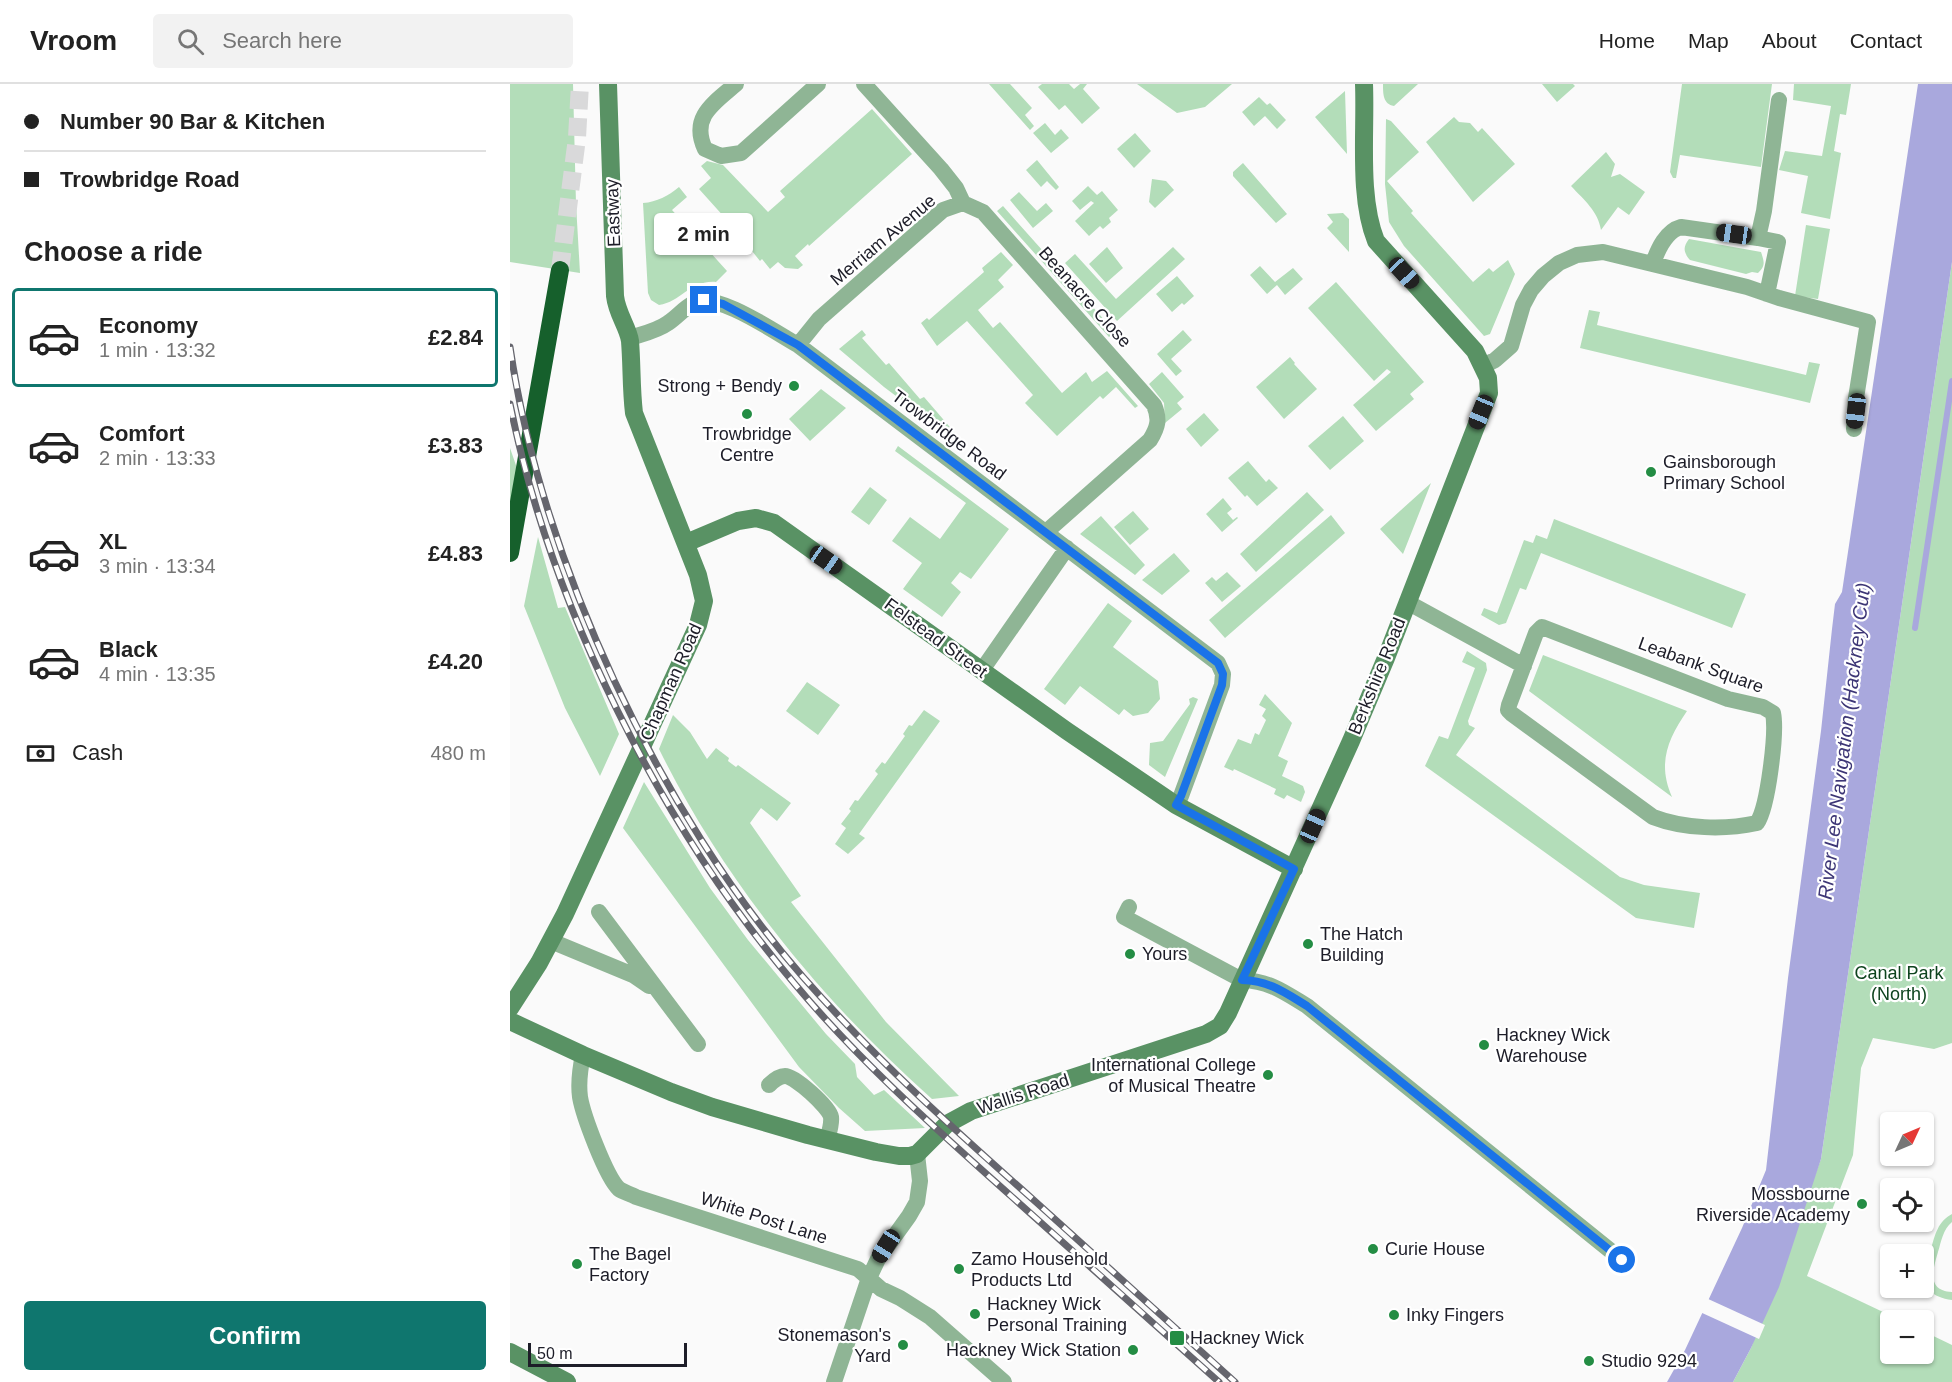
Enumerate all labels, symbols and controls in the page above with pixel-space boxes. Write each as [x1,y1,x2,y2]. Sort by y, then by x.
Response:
search box [153,14,573,68]
text: Vroom [30,25,117,56]
icon: search [174,25,207,58]
text: Search here [222,28,342,53]
text: Home [1599,29,1655,52]
text: Map [1688,29,1729,52]
text: About [1762,29,1817,52]
text: Contact [1850,29,1922,52]
text: Number 90 Bar & Kitchen [60,109,325,134]
text: Trowbridge Road [60,167,240,192]
street label: Eastway [602,179,624,247]
street label: Merriam Avenue [826,190,940,290]
callout: 2 min [654,213,754,255]
text: 2 min [677,223,730,245]
car [1715,223,1753,245]
text: Choose a ride [24,237,203,267]
street label: Beanacre Close [1035,243,1135,351]
car [1385,254,1423,292]
route end [690,286,717,313]
icon: car [27,311,81,365]
text: Economy [99,313,198,338]
text: £2.84 [428,325,483,350]
text: 1 min · 13:32 [99,339,216,361]
place label: Strong + Bendy [657,376,782,396]
marker: Strong + Bendy [787,379,801,393]
street label: Trowbridge Road [888,386,1010,484]
car [1466,392,1496,432]
car [1845,392,1867,430]
marker: Trowbridge Centre [740,407,754,421]
icon: car [27,419,81,473]
text: Comfort [99,421,185,446]
place label: Trowbridge Centre [702,424,792,465]
text: £3.83 [428,433,483,458]
text: 2 min · 13:33 [99,447,216,469]
place label: Gainsborough Primary School [1663,452,1785,493]
marker: Gainsborough Primary School [1644,465,1658,479]
icon: car [27,527,81,581]
text: XL [99,529,127,554]
text: £4.83 [428,541,483,566]
car [806,542,846,578]
text: 3 min · 13:34 [99,555,216,577]
water label: River Lee Navigation (Hackney Cut) [1814,581,1874,901]
street label: Felstead Street [881,594,991,682]
street label: Berkshire Road [1344,615,1410,737]
street label: Chapman Road [636,620,706,744]
street label: Leabank Square [1636,633,1766,697]
icon: car [27,635,81,689]
text: Black [99,637,158,662]
text: £4.20 [428,649,483,674]
text: 4 min · 13:35 [99,663,216,685]
icon: cash [24,737,57,770]
text: Cash [72,740,123,765]
text: 480 m [430,742,486,764]
car [1297,806,1329,846]
place label: The Hatch Building [1320,924,1403,965]
marker: The Hatch Building [1301,937,1315,951]
place label: Yours [1142,944,1187,964]
marker: Yours [1123,947,1137,961]
park label: Canal Park (North) [1854,963,1945,1004]
place label: Hackney Wick Warehouse [1496,1025,1611,1066]
marker: Hackney Wick Warehouse [1477,1038,1491,1052]
place label: International College of Musical Theatre [1091,1055,1256,1096]
marker: International College of Musical Theatre [1261,1068,1275,1082]
street label: Wallis Road [975,1070,1071,1118]
north arrow [1880,1112,1934,1166]
map controls [1880,1112,1934,1364]
button: locate [1880,1178,1934,1232]
place label: Mossbourne Riverside Academy [1696,1184,1850,1225]
street label: White Post Lane [698,1188,830,1248]
marker: Mossbourne Riverside Academy [1855,1197,1869,1211]
car [869,1226,903,1266]
place label: Curie House [1385,1239,1485,1259]
marker: Curie House [1366,1242,1380,1256]
place label: The Bagel Factory [589,1244,671,1285]
button: + [1880,1244,1934,1298]
route start [1608,1246,1635,1273]
place label: Zamo Household Products Ltd [971,1249,1108,1290]
marker: The Bagel Factory [570,1257,584,1271]
marker: Zamo Household Products Ltd [952,1262,966,1276]
place label: Hackney Wick Personal Training [987,1294,1127,1335]
button: Confirm [24,1301,486,1370]
place label: Inky Fingers [1406,1305,1504,1325]
marker: Hackney Wick Personal Training [968,1307,982,1321]
marker: Inky Fingers [1387,1308,1401,1322]
button: − [1880,1310,1934,1364]
place label: Stonemason's Yard [777,1325,891,1366]
place label: Hackney Wick [1190,1328,1305,1348]
marker: Hackney Wick [1168,1329,1186,1347]
marker: Stonemason's Yard [896,1338,910,1352]
scale bar [528,1340,687,1368]
place label: Hackney Wick Station [946,1340,1121,1360]
marker: Hackney Wick Station [1126,1343,1140,1357]
text: 50 m [537,1345,573,1362]
place label: Studio 9294 [1601,1351,1697,1371]
marker: Studio 9294 [1582,1354,1596,1368]

